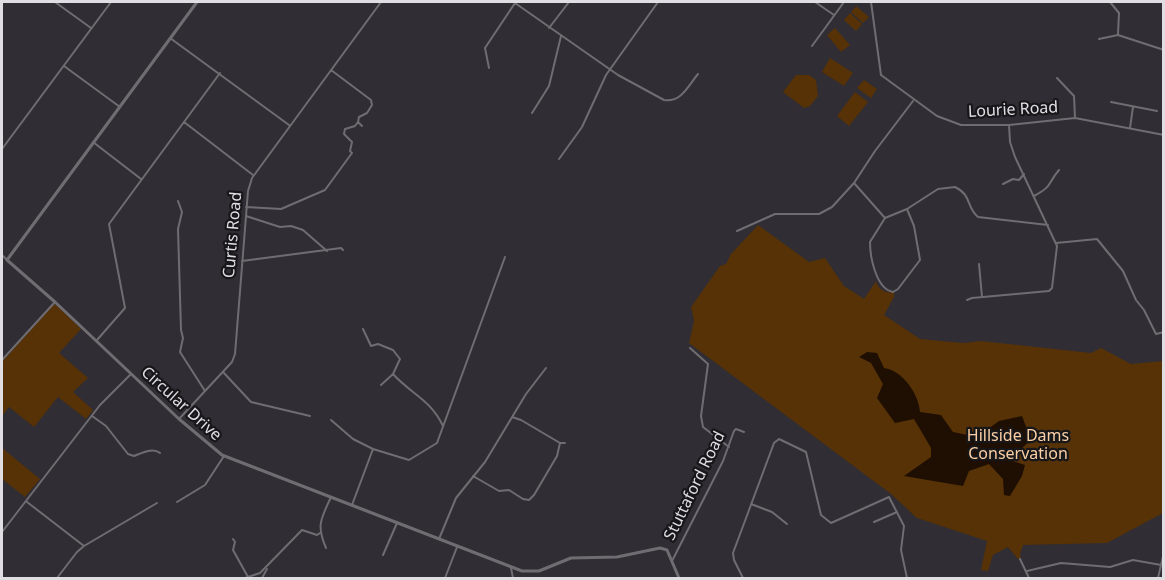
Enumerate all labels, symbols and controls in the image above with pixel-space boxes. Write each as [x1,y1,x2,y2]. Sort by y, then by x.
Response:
street label: Lourie Road [967,98,1059,122]
street label: Curtis Road [220,191,246,279]
street label: Circular Drive [137,363,225,445]
park label: Hillside Dams Conservation [967,426,1069,464]
street label: Stuttaford Road [660,428,730,544]

